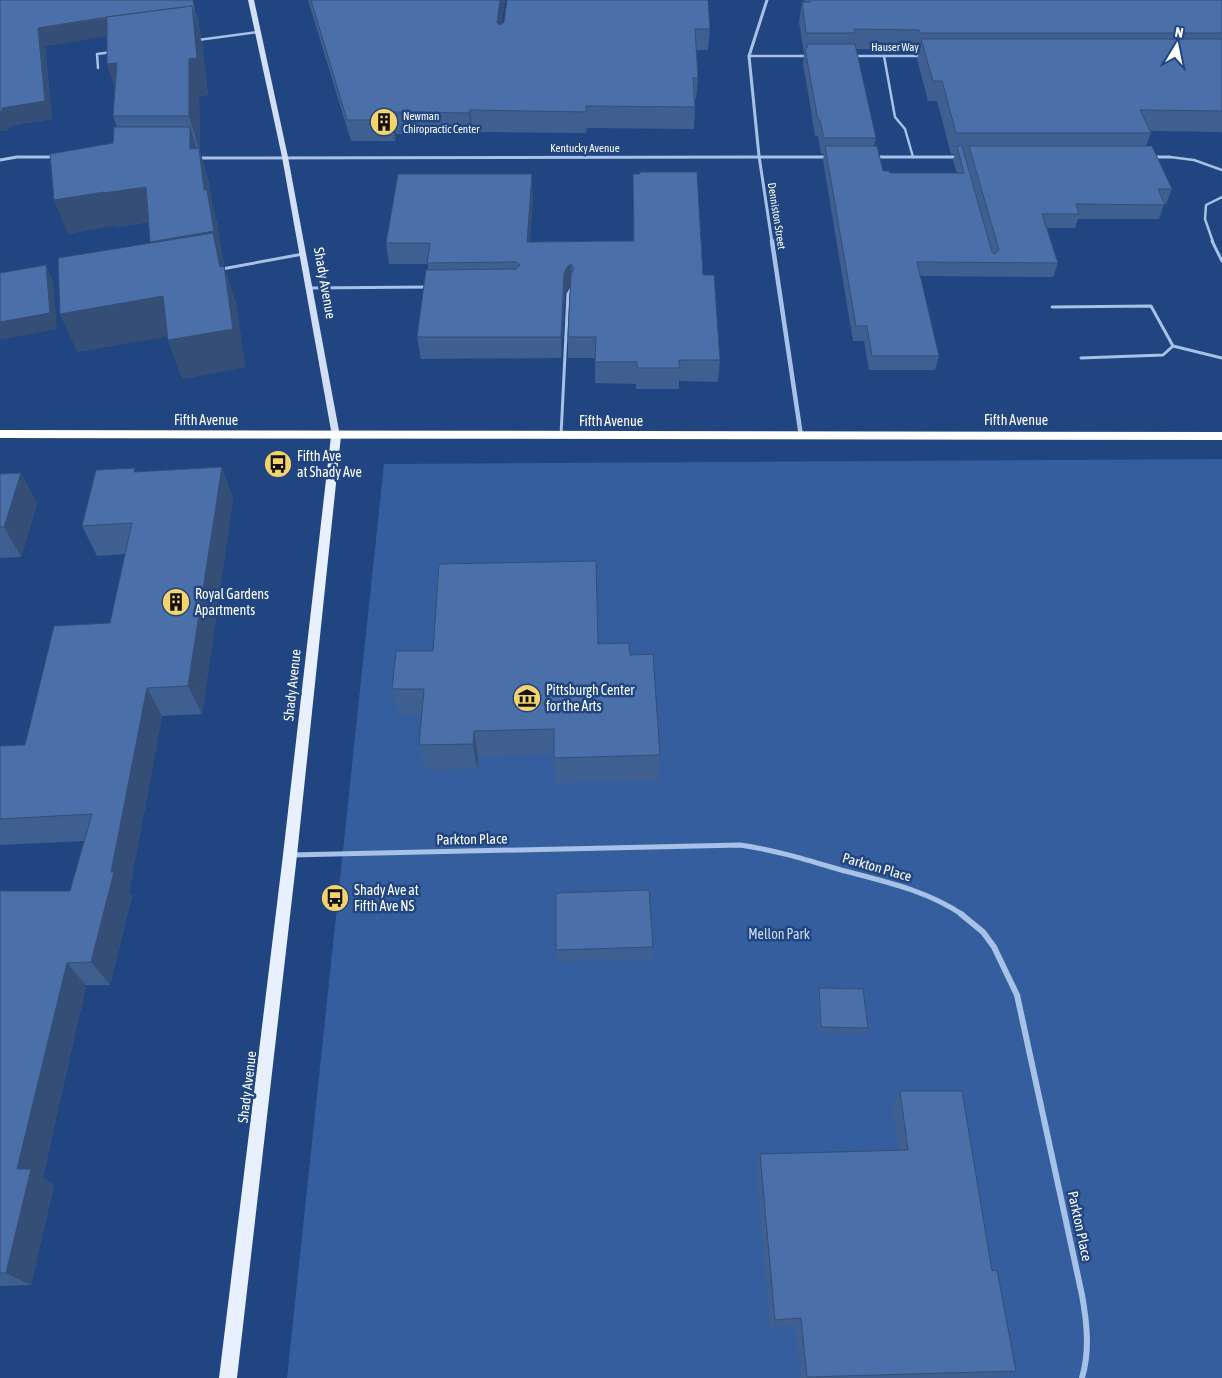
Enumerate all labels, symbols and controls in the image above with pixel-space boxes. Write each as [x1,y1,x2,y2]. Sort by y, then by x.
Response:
north arrow [1152,20,1202,70]
text: N [1174,24,1185,41]
street label: Hauser Way [871,41,919,53]
building icon: Newman Chiropractic Center [369,107,399,137]
place label: Newman Chiropractic Center [403,110,480,135]
street label: Kentucky Avenue [550,142,620,154]
street label: Denniston Street [766,182,788,250]
street label: Shady Avenue [311,246,339,320]
street label: Fifth Avenue [174,412,238,428]
street label: Fifth Avenue [984,412,1048,428]
street label: Fifth Avenue [579,413,643,429]
place label: Fifth Ave at Shady Ave [297,448,362,480]
bus stop icon: Fifth Ave at Shady Ave [263,449,293,479]
place label: Royal Gardens Apartments [195,586,269,618]
building icon: Royal Gardens Apartments [161,587,191,617]
street label: Shady Avenue [280,648,304,722]
place label: Pittsburgh Center for the Arts [546,682,635,714]
museum icon: Pittsburgh Center for the Arts [512,683,542,713]
street label: Parkton Place [436,830,508,848]
street label: Parkton Place [841,849,913,885]
place label: Shady Ave at Fifth Ave NS [354,882,419,914]
bus stop icon: Shady Ave at Fifth Ave NS [320,883,350,913]
park label: Mellon Park [748,926,810,942]
street label: Shady Avenue [235,1050,259,1124]
street label: Parkton Place [1065,1190,1095,1262]

